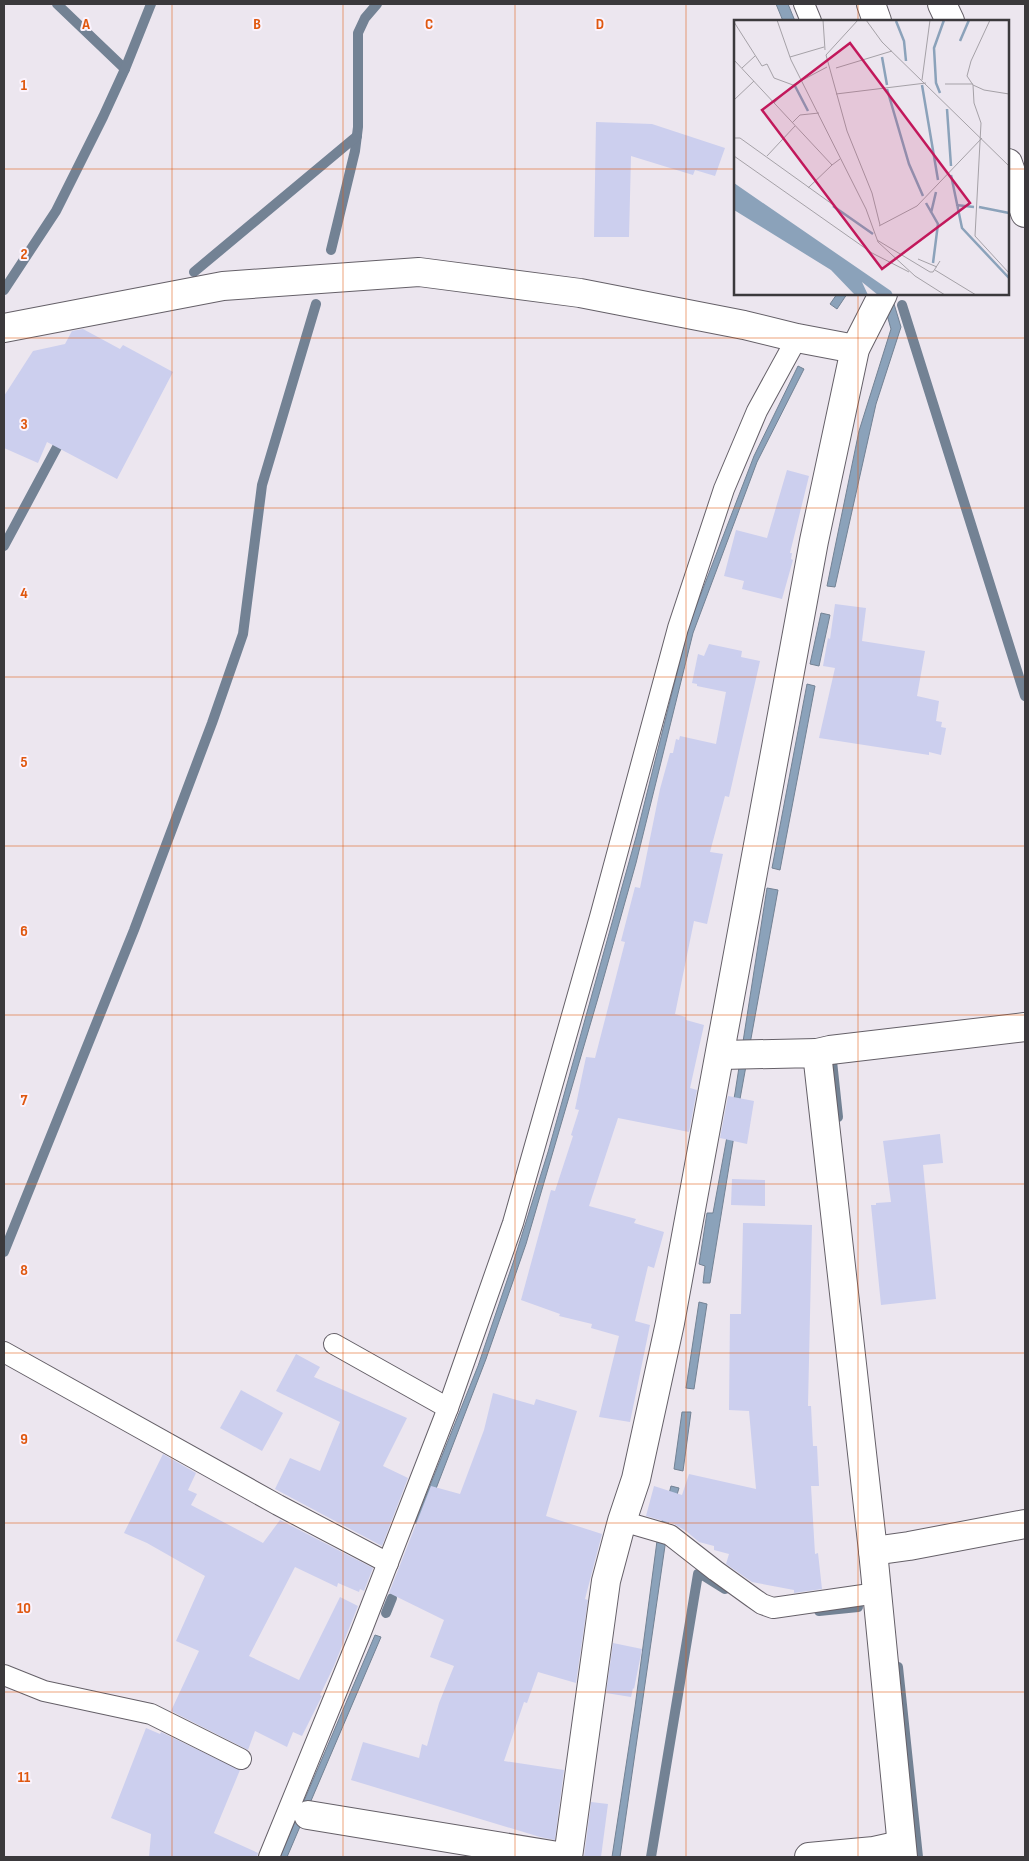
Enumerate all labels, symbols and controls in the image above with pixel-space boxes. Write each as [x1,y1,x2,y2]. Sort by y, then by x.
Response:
text: A [81,15,90,34]
text: B [253,15,261,34]
text: C [425,15,433,34]
text: D [596,15,604,34]
inset map [734,20,1009,295]
text: 1 [21,76,28,95]
text: 2 [20,245,28,264]
text: 3 [20,415,28,434]
text: 4 [20,584,28,603]
text: 5 [20,753,28,772]
text: 6 [20,922,28,941]
text: 7 [21,1091,28,1110]
text: 8 [20,1261,28,1280]
text: 9 [20,1430,28,1449]
text: 10 [17,1599,31,1618]
text: 11 [18,1768,31,1787]

